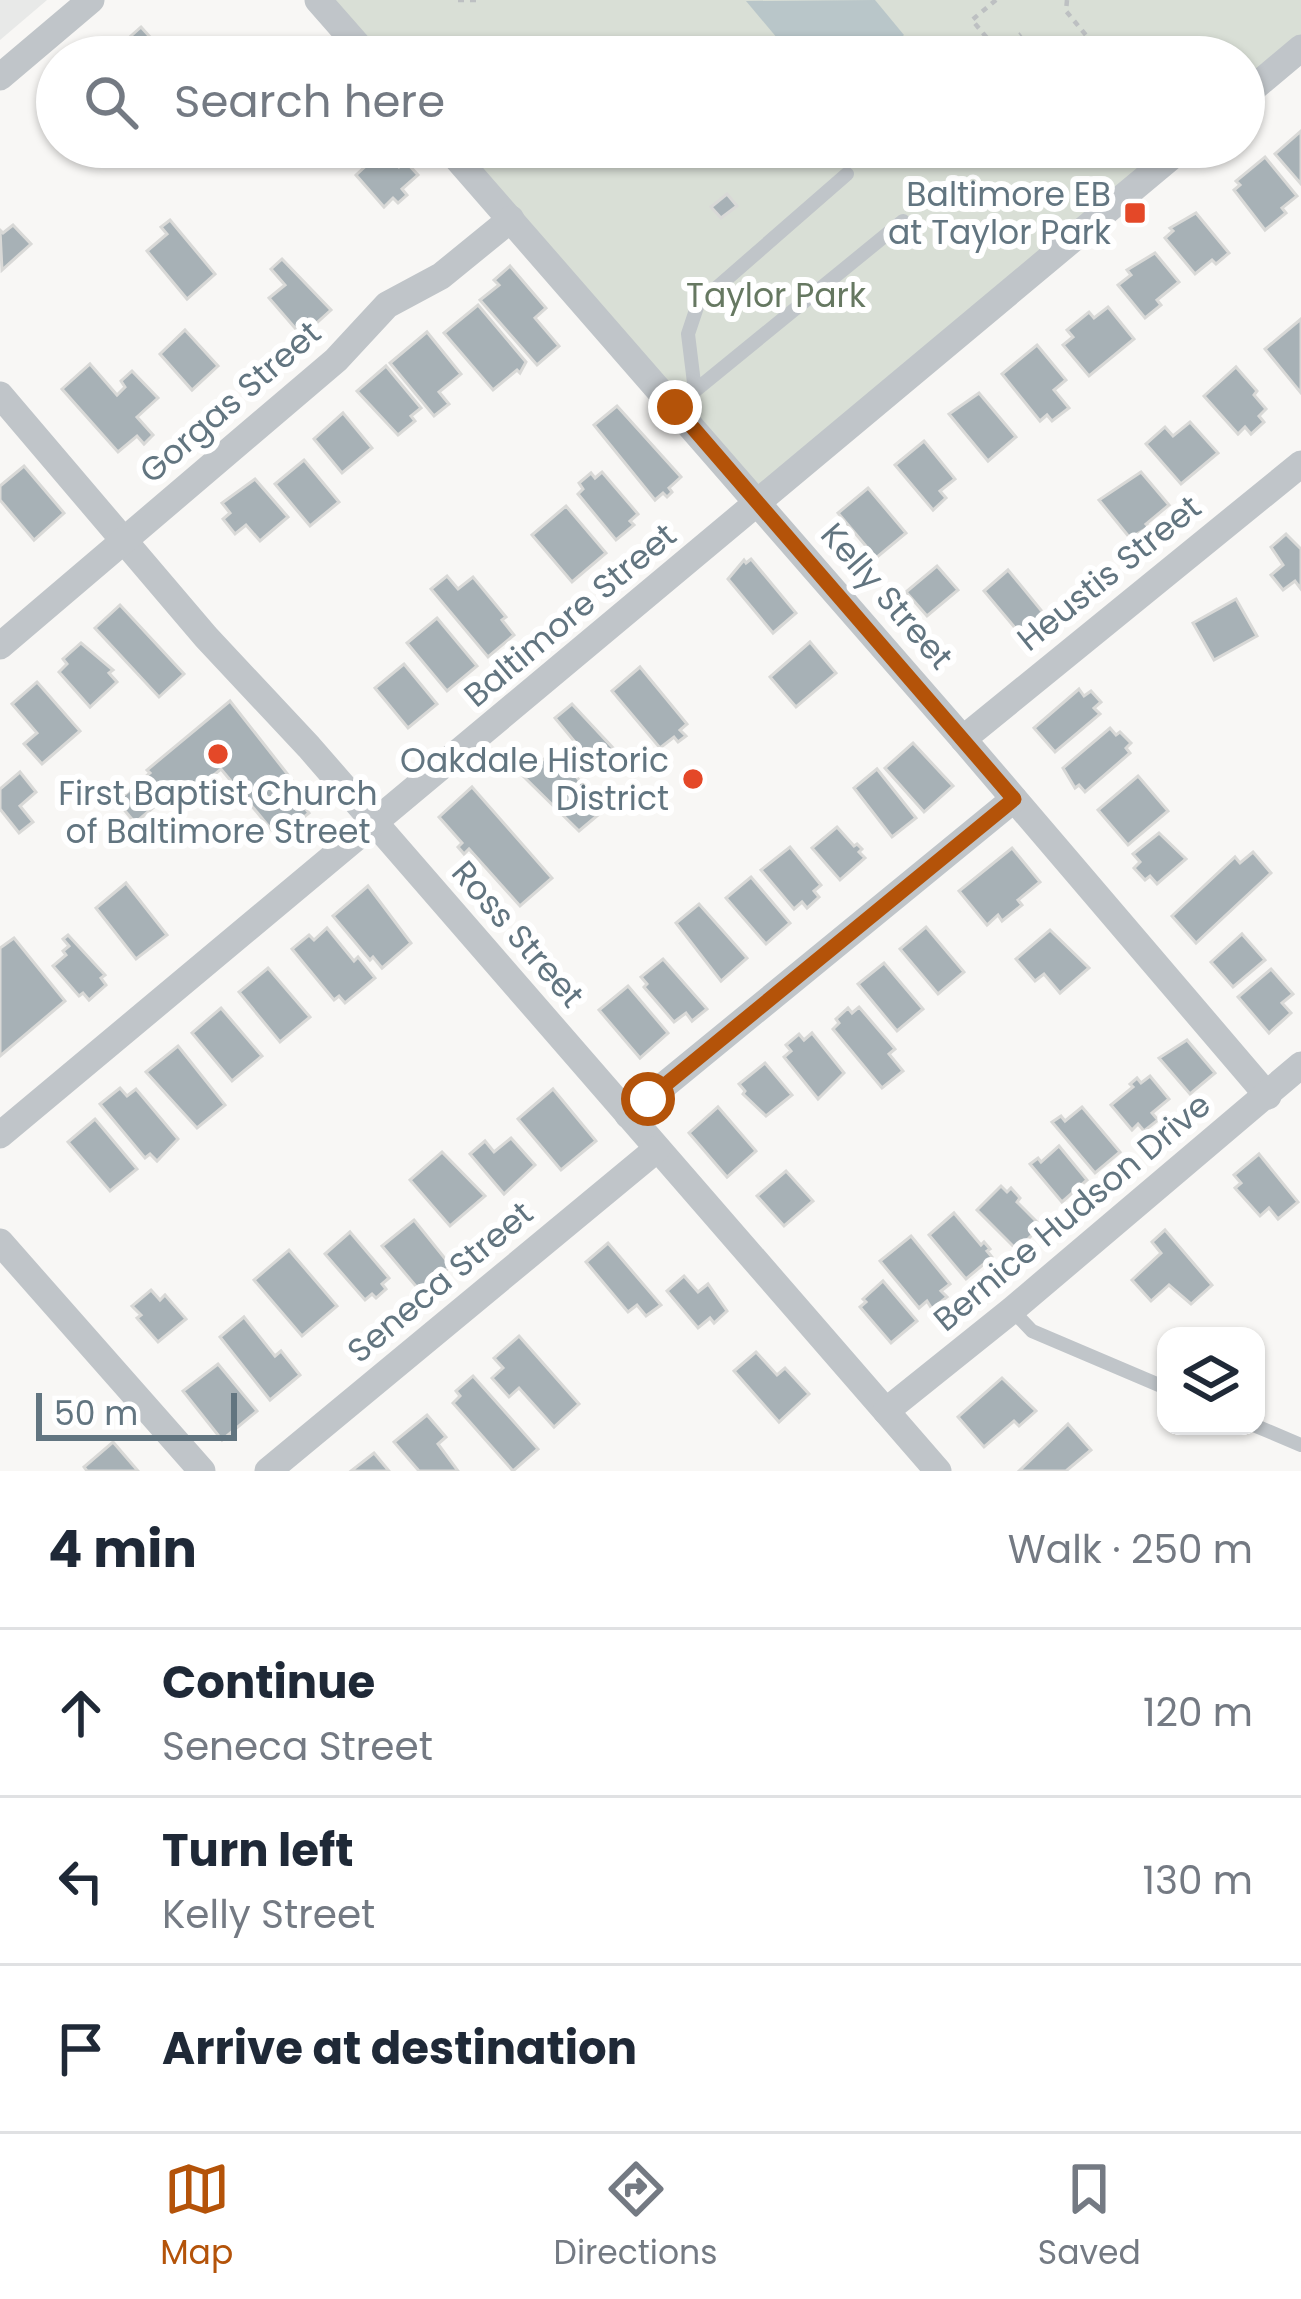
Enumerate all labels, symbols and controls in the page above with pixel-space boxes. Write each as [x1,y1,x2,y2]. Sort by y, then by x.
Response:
search box [36,36,1265,168]
icon: search [78,69,144,135]
text: Search here [174,70,445,133]
place label: Baltimore EB at Taylor Park [888,171,1111,256]
marker: Baltimore EB at Taylor Park [1122,200,1148,226]
park label: Taylor Park [686,272,866,319]
street label: Gorgas Street [129,310,331,494]
route end [648,380,702,434]
street label: Heustis Street [1007,484,1211,662]
street label: Baltimore Street [454,512,686,718]
street label: Kelly Street [810,512,964,680]
place label: Oakdale Historic District [400,737,669,822]
marker: First Baptist Church of Baltimore Street [205,741,231,767]
marker: Oakdale Historic District [680,766,706,792]
place label: First Baptist Church of Baltimore Street [58,770,378,855]
street label: Ross Street [441,850,595,1018]
route start [621,1072,675,1126]
street label: Bernice Hudson Drive [923,1082,1221,1342]
street label: Seneca Street [337,1190,543,1374]
map controls [1157,1327,1265,1435]
button: layers [1157,1327,1265,1435]
scale bar [36,1387,237,1440]
text: 50 m [54,1390,138,1437]
text: 4 min [48,1513,197,1585]
text: Walk · 250 m [1008,1522,1253,1577]
text: Continue [162,1651,375,1714]
icon: ahead [48,1680,114,1746]
text: 120 m [1143,1685,1253,1740]
text: Seneca Street [162,1719,433,1774]
text: Turn left [162,1819,354,1882]
icon: left [48,1848,114,1914]
text: 130 m [1142,1853,1253,1908]
text: Kelly Street [162,1887,375,1942]
icon: arrive [48,2016,114,2082]
text: Arrive at destination [162,2017,637,2080]
tab: Map [160,2156,233,2278]
tab: Directions [554,2156,717,2278]
tab: Saved [1038,2156,1141,2278]

